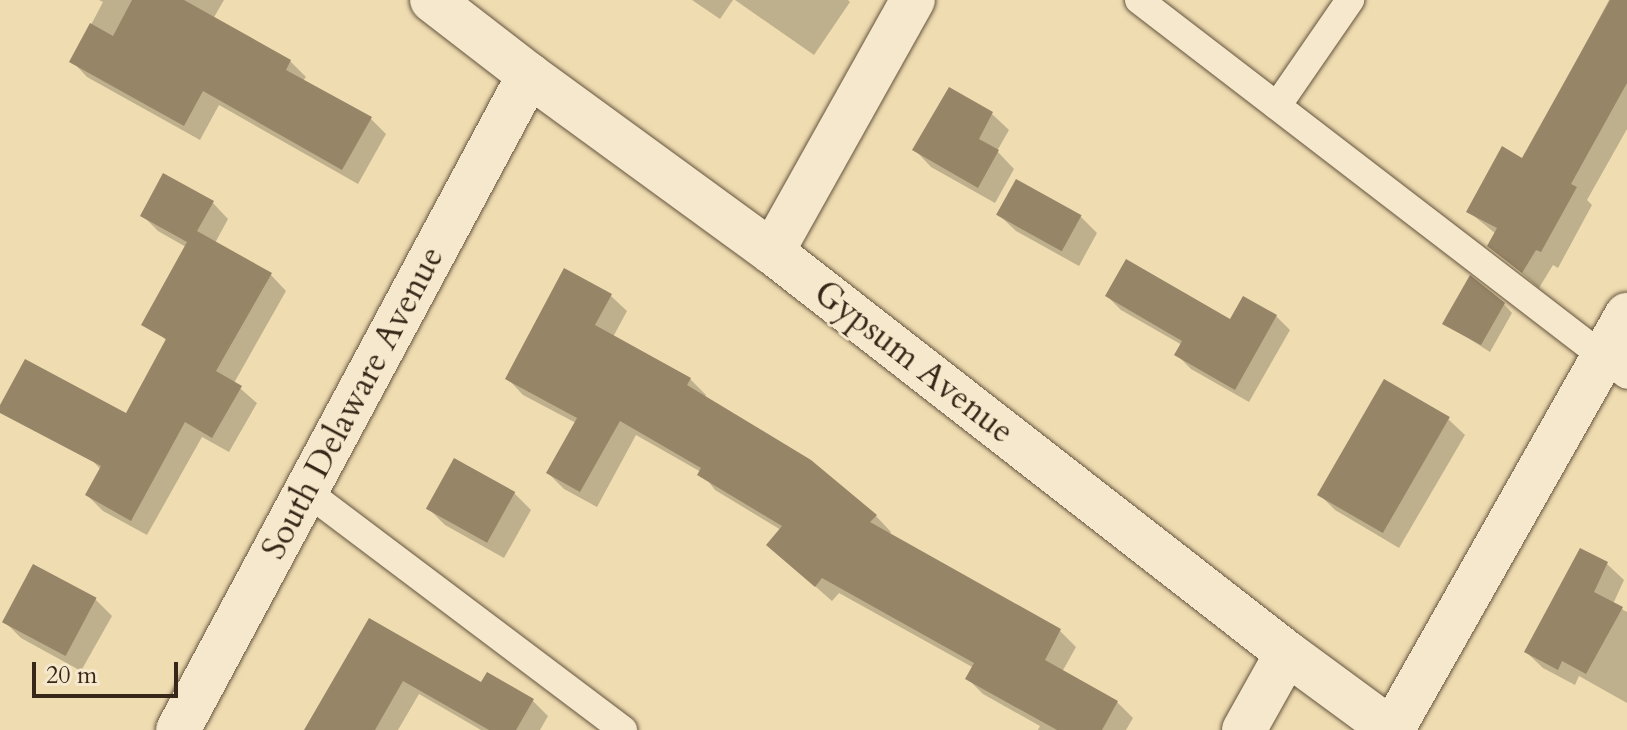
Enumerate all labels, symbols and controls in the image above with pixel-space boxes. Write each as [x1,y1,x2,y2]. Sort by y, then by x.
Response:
street label: South Delaware Avenue [253,240,453,566]
street label: Gypsum Avenue [806,272,1022,452]
scale bar [36,646,182,696]
text: 20 m [46,659,97,692]

